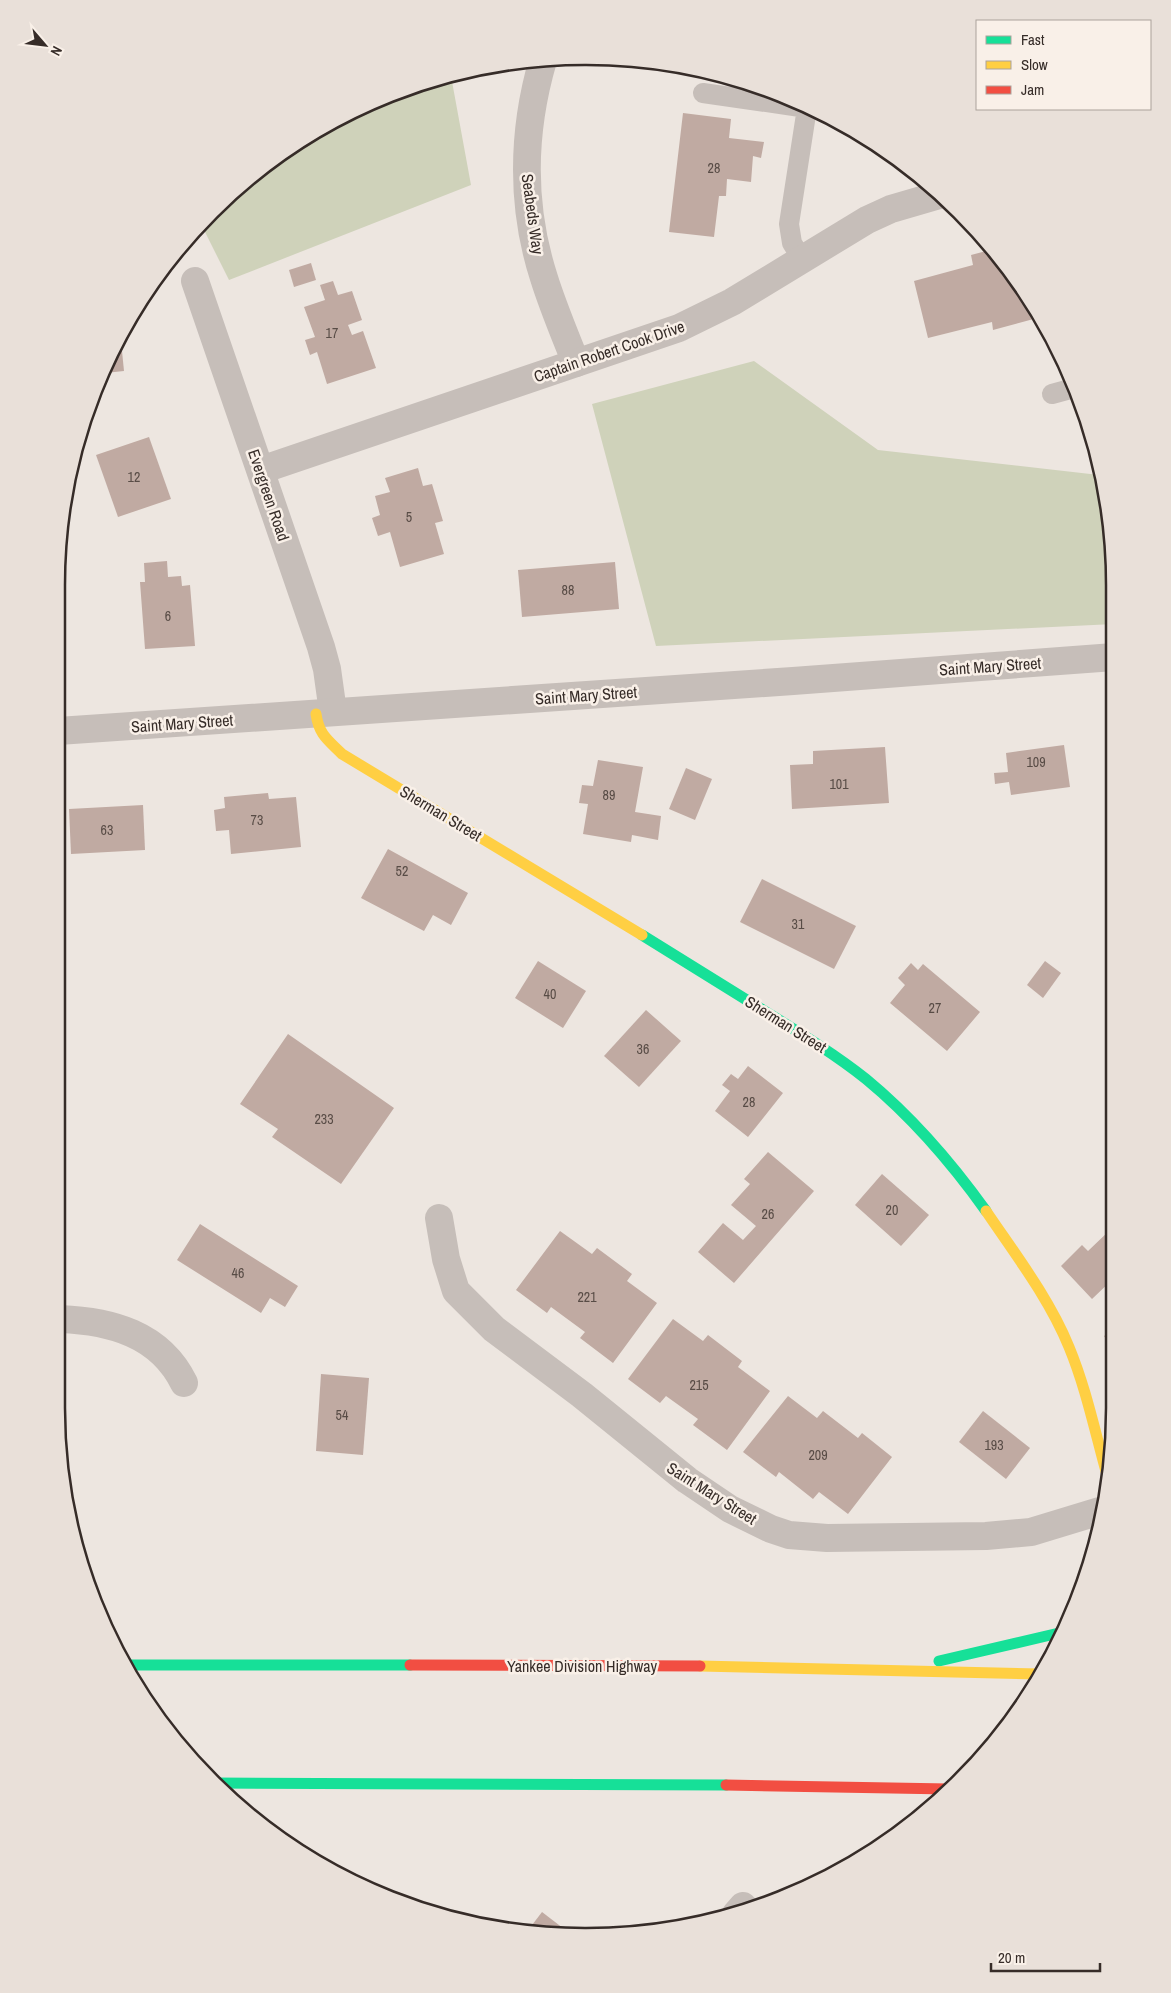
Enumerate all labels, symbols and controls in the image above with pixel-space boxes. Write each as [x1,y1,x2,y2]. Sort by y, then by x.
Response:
north arrow [20,20,70,70]
legend [976,20,1151,110]
text: Fast [1021,29,1045,50]
text: N [47,43,66,59]
text: Slow [1021,54,1048,75]
text: Jam [1021,79,1044,100]
house number: 28 [708,159,720,177]
street label: Seabeds Way [516,172,550,256]
street label: Captain Robert Cook Drive [531,315,687,387]
house number: 17 [326,324,338,342]
street label: Evergreen Road [243,446,295,544]
house number: 12 [128,468,140,486]
house number: 5 [406,508,412,526]
house number: 88 [562,581,574,599]
house number: 6 [165,607,171,625]
street label: Saint Mary Street [938,651,1042,681]
street label: Saint Mary Street [534,680,638,710]
street label: Saint Mary Street [130,708,234,738]
house number: 109 [1026,753,1046,771]
house number: 101 [829,775,849,793]
street label: Sherman Street [396,780,486,846]
house number: 89 [603,786,615,804]
house number: 73 [251,811,263,829]
house number: 63 [101,821,113,839]
house number: 52 [396,862,408,880]
house number: 31 [792,915,805,933]
house number: 40 [544,985,556,1003]
street label: Sherman Street [741,990,831,1058]
house number: 27 [929,999,941,1017]
house number: 36 [637,1040,649,1058]
house number: 28 [743,1093,755,1111]
house number: 233 [314,1110,334,1128]
house number: 20 [886,1201,898,1219]
house number: 26 [762,1205,774,1223]
house number: 46 [232,1264,244,1282]
house number: 221 [577,1288,597,1306]
house number: 215 [689,1376,709,1394]
house number: 54 [336,1406,349,1424]
house number: 193 [984,1436,1004,1454]
house number: 209 [808,1446,828,1464]
street label: Saint Mary Street [663,1457,761,1530]
street label: Yankee Division Highway [507,1655,657,1677]
scale bar [991,1940,1100,1972]
text: 20 m [998,1947,1025,1968]

